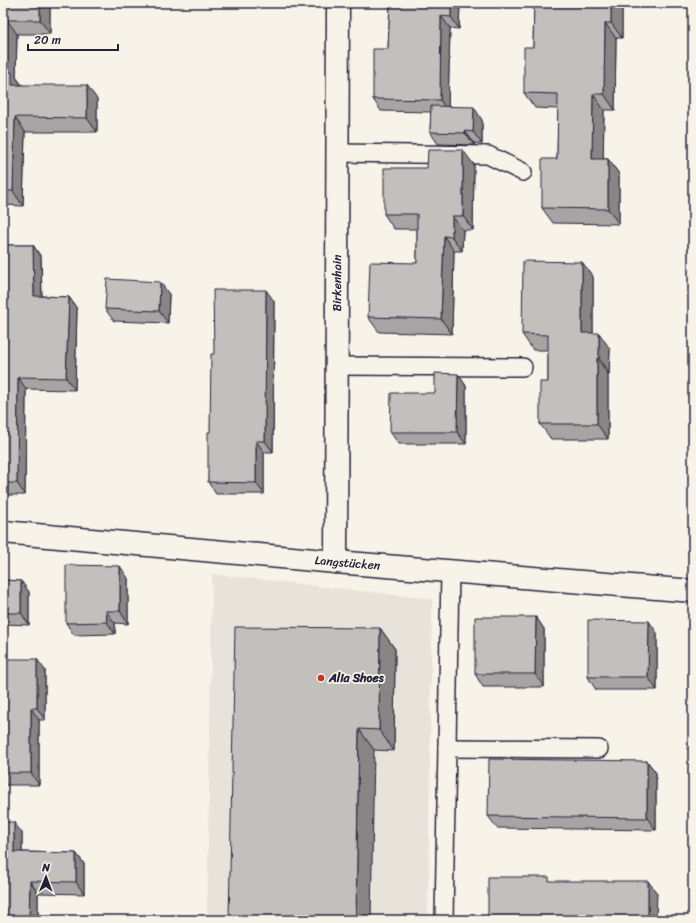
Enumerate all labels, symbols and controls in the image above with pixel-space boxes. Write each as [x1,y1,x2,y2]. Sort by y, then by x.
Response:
scale bar [28,26,118,52]
text: 20 m [34,29,61,51]
street label: Birkenhain [326,254,348,312]
street label: Langstücken [314,549,382,577]
place label: Alia Shoes [328,667,385,689]
marker: Alia Shoes [316,673,326,683]
north arrow [26,857,66,897]
text: N [41,858,51,877]

